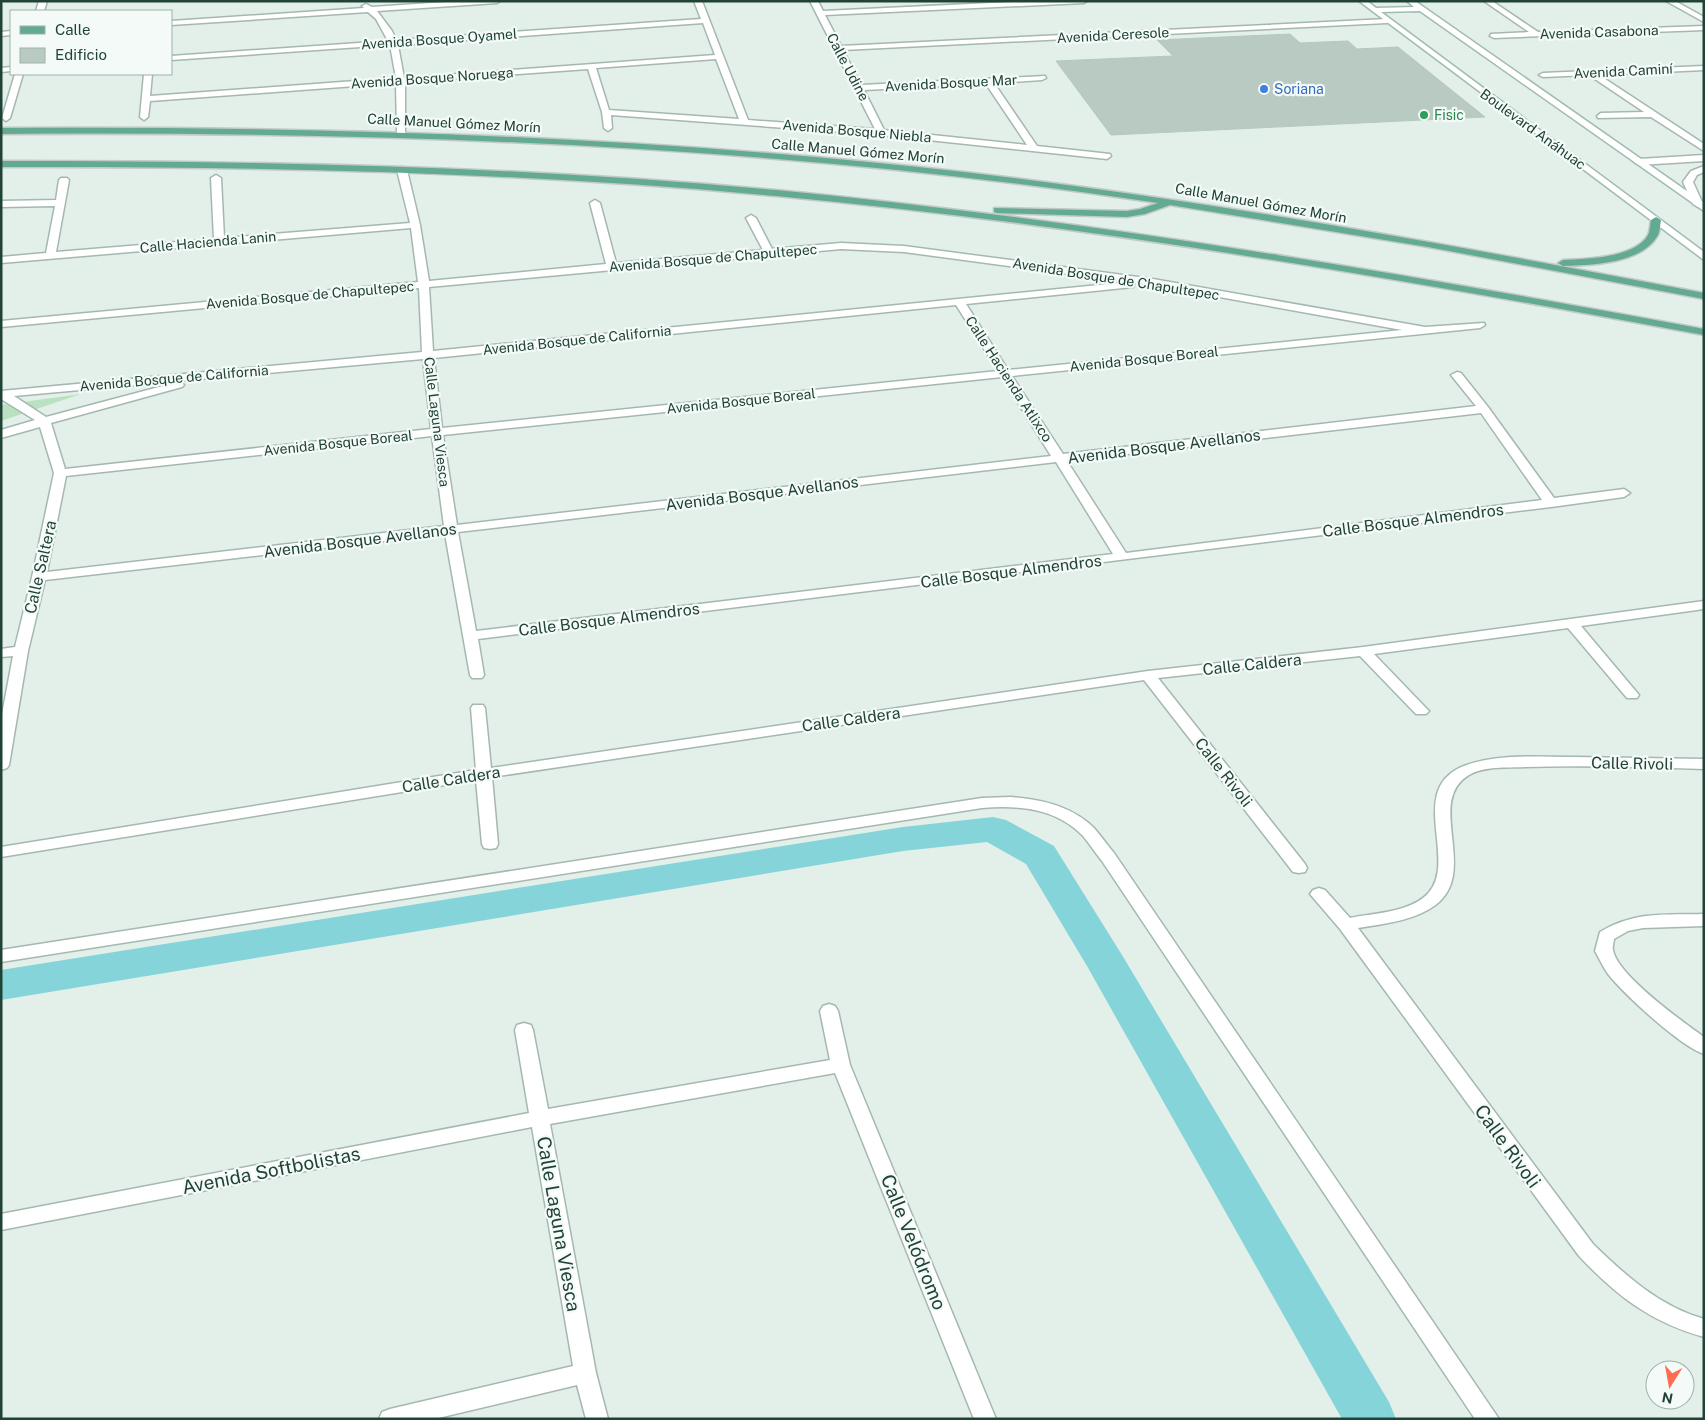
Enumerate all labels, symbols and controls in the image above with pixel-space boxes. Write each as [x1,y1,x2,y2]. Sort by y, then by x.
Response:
legend [10,10,172,75]
text: Calle [55,21,91,38]
street label: Avenida Casabona [1539,22,1659,42]
street label: Avenida Ceresole [1056,24,1170,46]
street label: Avenida Bosque Oyamel [360,26,518,52]
street label: Calle Udine [824,30,873,104]
text: Edificio [55,46,107,63]
street label: Avenida Caminí [1573,60,1674,82]
street label: Avenida Bosque Noruega [350,64,514,92]
street label: Avenida Bosque Mar [884,72,1018,94]
place label: Soriana [1274,81,1324,97]
marker: Soriana [1258,83,1270,95]
street label: Boulevard Anáhuac [1477,85,1589,173]
place label: Fisic [1434,107,1464,123]
marker: Fisic [1418,109,1430,121]
street label: Calle Manuel Gómez Morín [367,110,541,136]
street label: Avenida Bosque Niebla [782,117,932,145]
street label: Calle Manuel Gómez Morín [771,135,945,167]
street label: Calle Manuel Gómez Morín [1174,180,1348,226]
street label: Calle Hacienda Lanin [139,228,277,256]
street label: Avenida Bosque de Chapultepec [608,241,818,275]
street label: Avenida Bosque de Chapultepec [1011,255,1221,303]
street label: Avenida Bosque de Chapultepec [205,278,415,312]
street label: Calle Hacienda Atlixco [962,313,1056,445]
street label: Avenida Bosque de California [482,322,672,358]
street label: Avenida Bosque Boreal [1069,343,1219,375]
street label: Calle Laguna Viesca [421,356,453,488]
street label: Avenida Bosque de California [79,362,269,394]
street label: Avenida Bosque Boreal [666,385,816,417]
street label: Avenida Bosque Avellanos [1066,425,1262,468]
street label: Avenida Bosque Boreal [263,427,413,459]
street label: Avenida Bosque Avellanos [664,472,860,515]
street label: Calle Bosque Almendros [1321,500,1505,541]
street label: Calle Saltera [21,519,60,616]
street label: Avenida Bosque Avellanos [262,519,458,562]
street label: Calle Bosque Almendros [919,551,1103,592]
street label: Calle Bosque Almendros [517,599,701,640]
street label: Calle Caldera [1202,650,1302,679]
street label: Calle Caldera [801,703,902,736]
street label: Calle Rivoli [1191,734,1256,810]
street label: Calle Rivoli [1591,753,1673,774]
street label: Calle Caldera [401,762,502,797]
street label: Calle Rivoli [1470,1100,1546,1192]
street label: Calle Laguna Viesca [533,1135,585,1313]
street label: Avenida Softbolistas [180,1142,362,1198]
street label: Calle Velódromo [877,1171,951,1313]
north arrow [1645,1360,1695,1410]
text: N [1661,1389,1674,1407]

